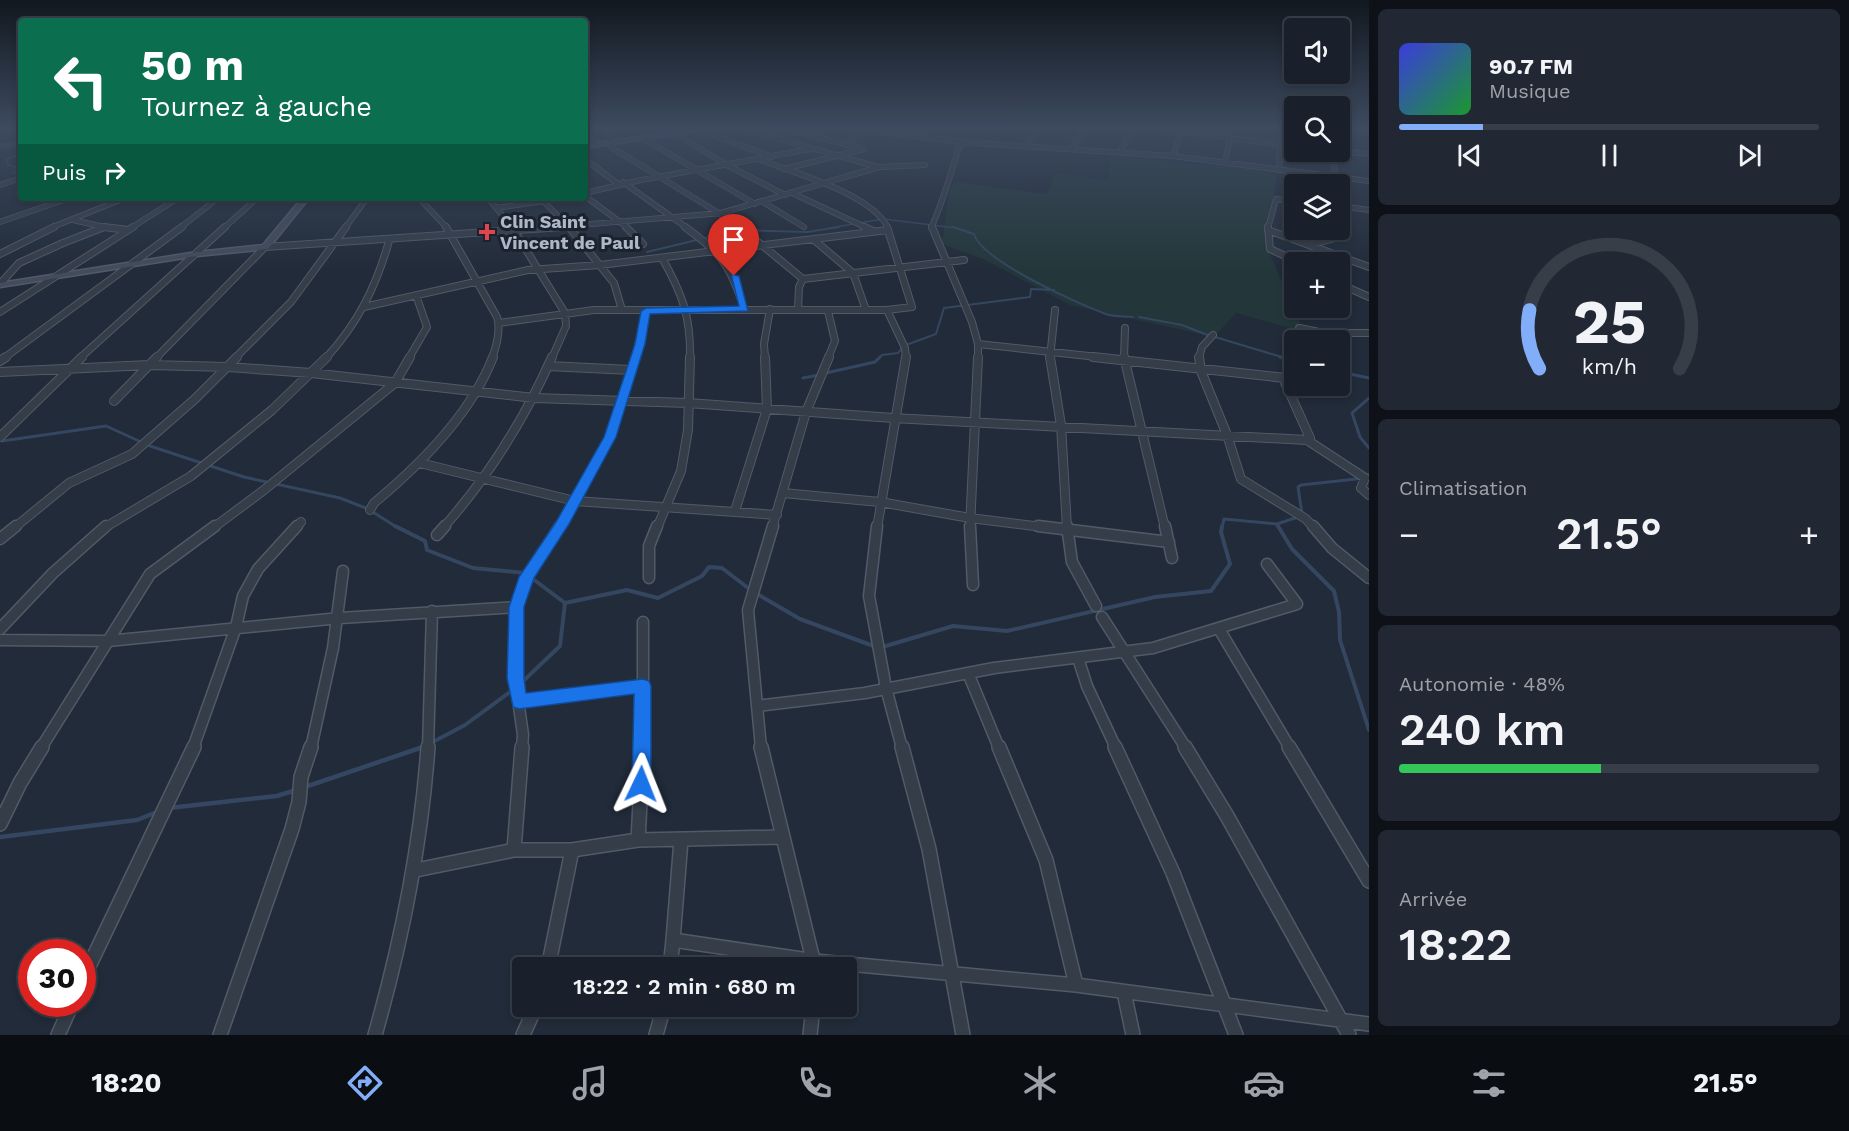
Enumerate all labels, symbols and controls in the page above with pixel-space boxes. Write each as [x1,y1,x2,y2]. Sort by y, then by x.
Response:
map controls [1284,18,1350,396]
button: sound [1284,18,1350,84]
text: 50 m [141,41,244,90]
icon: left [42,42,120,120]
text: 90.7 FM [1489,54,1573,79]
text: Musique [1489,79,1571,103]
text: Tournez à gauche [141,91,372,123]
button: search [1284,96,1350,162]
icon: previous [1453,139,1486,172]
icon: pause [1593,139,1626,172]
icon: next [1733,139,1766,172]
icon: right [98,156,131,189]
text: Puis [42,160,86,185]
button: layers [1284,174,1350,240]
place label: Clin Saint Vincent de Paul [500,211,640,253]
pin [708,214,759,276]
marker: Clin Saint Vincent de Paul [478,223,496,241]
icon: arrive [717,223,750,256]
button: + [1284,252,1350,318]
text: 25 [1572,285,1646,358]
button: − [1284,330,1350,396]
text: km/h [1581,355,1637,380]
text: Climatisation [1399,476,1527,500]
text: 21.5° [1556,507,1662,560]
text: − [1399,515,1419,554]
text: + [1799,515,1819,554]
text: Autonomie · 48% [1399,672,1565,696]
text: 240 km [1399,703,1565,756]
position arrow [609,752,673,816]
text: Arrivée [1399,887,1467,911]
text: 18:22 [1399,918,1512,971]
speed limit sign: 30 [18,939,96,1017]
text: 18:22 · 2 min · 680 m [573,974,796,999]
icon: directions [344,1062,386,1104]
icon: music [569,1062,611,1104]
icon: phone [794,1062,836,1104]
icon: climate [1019,1062,1061,1104]
icon: car [1243,1062,1285,1104]
icon: filters [1468,1062,1510,1104]
text: 18:20 [91,1067,162,1099]
text: 21.5° [1693,1067,1758,1099]

